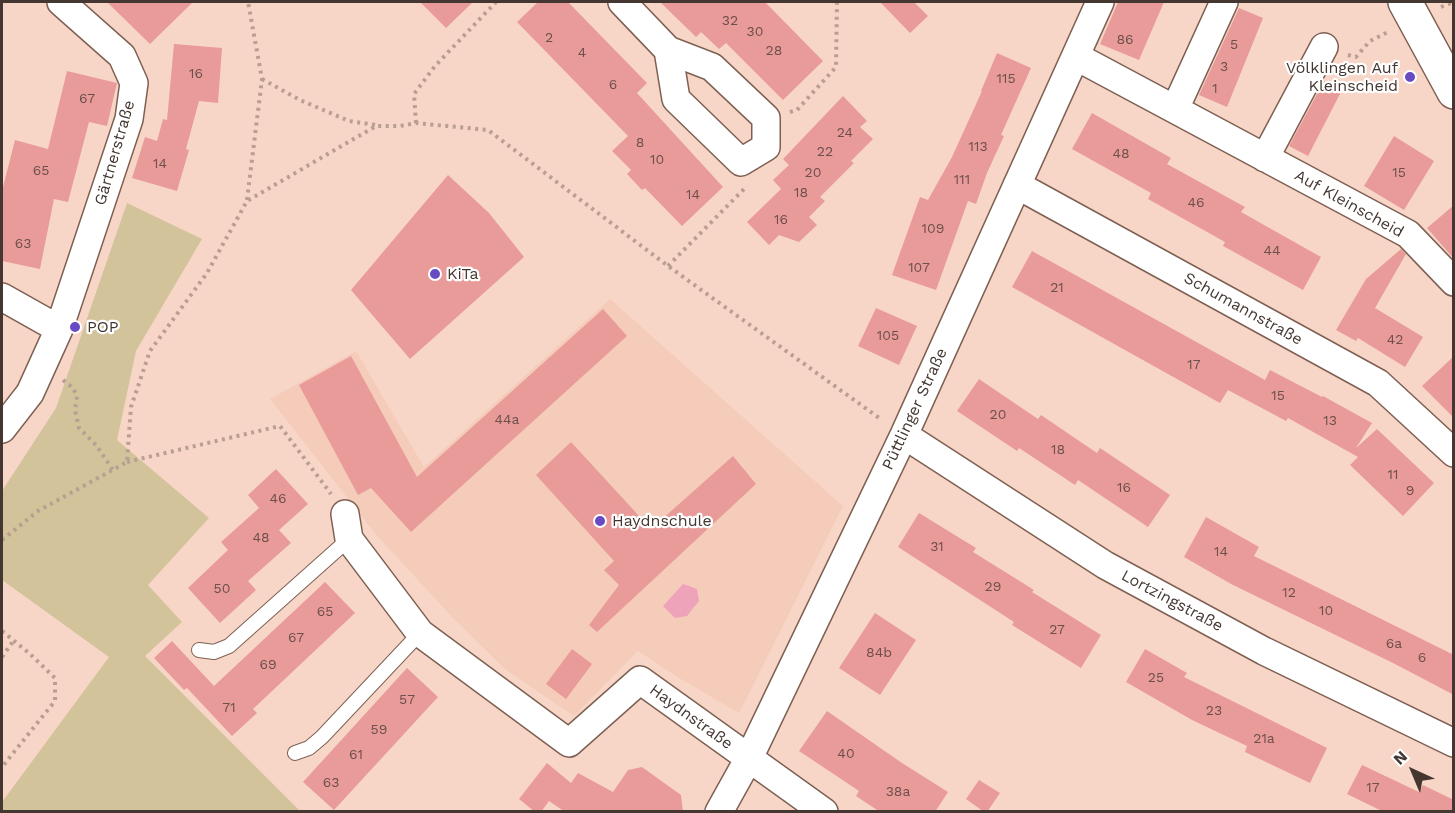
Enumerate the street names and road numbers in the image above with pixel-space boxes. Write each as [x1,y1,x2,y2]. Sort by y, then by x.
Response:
street label: Gärtnerstraße [91,98,139,208]
street label: Auf Kleinscheid [1291,166,1407,242]
street label: Schumannstraße [1180,268,1306,350]
street label: Püttlinger Straße [878,345,952,473]
street label: Lortzingstraße [1118,566,1226,636]
street label: Haydnstraße [646,680,736,754]

